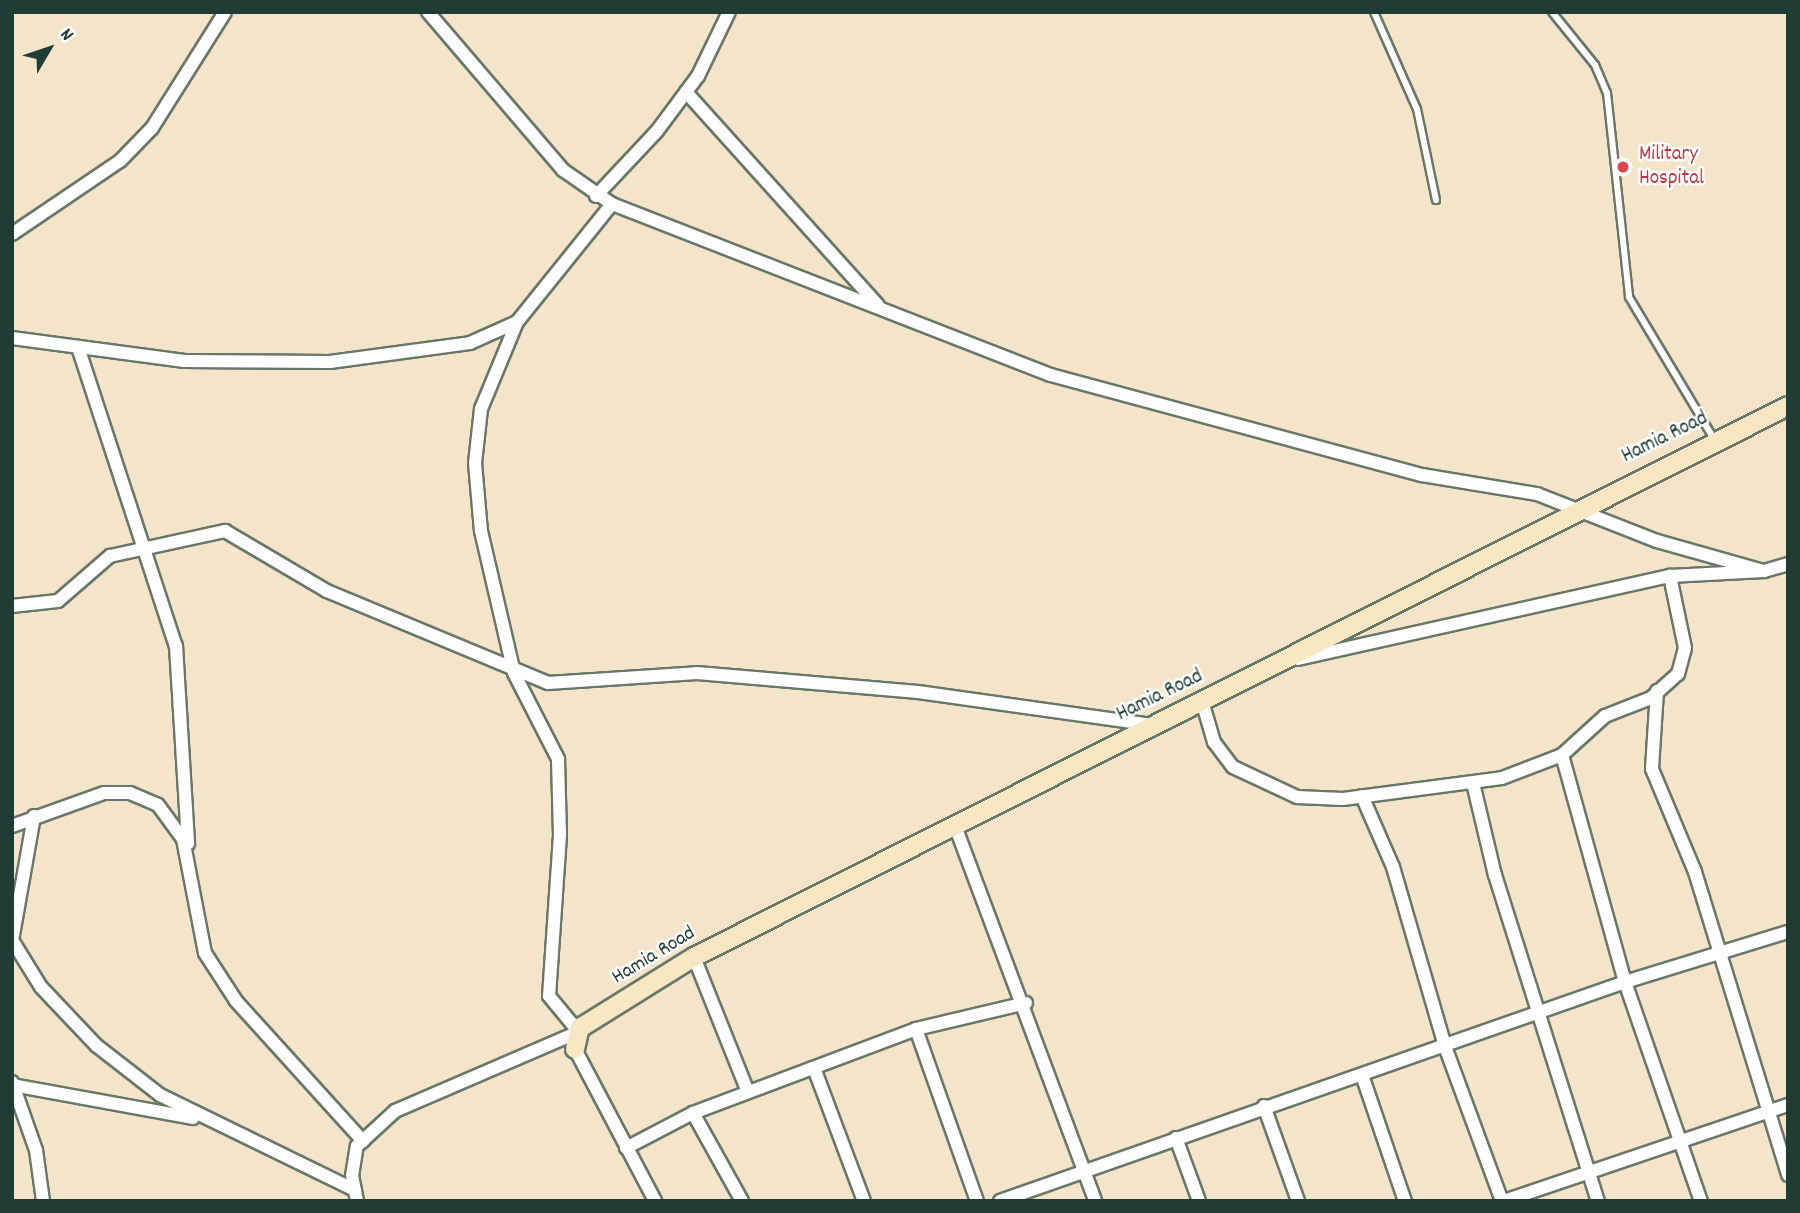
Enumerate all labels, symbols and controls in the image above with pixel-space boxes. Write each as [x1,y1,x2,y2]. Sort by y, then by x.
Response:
north arrow [14,14,84,84]
text: N [52,23,79,48]
place label: Military Hospital [1639,142,1704,192]
marker: Military Hospital [1613,157,1633,177]
street label: Hamia Road [1618,406,1712,470]
street label: Hamia Road [1113,664,1207,728]
street label: Hamia Road [608,921,700,991]

